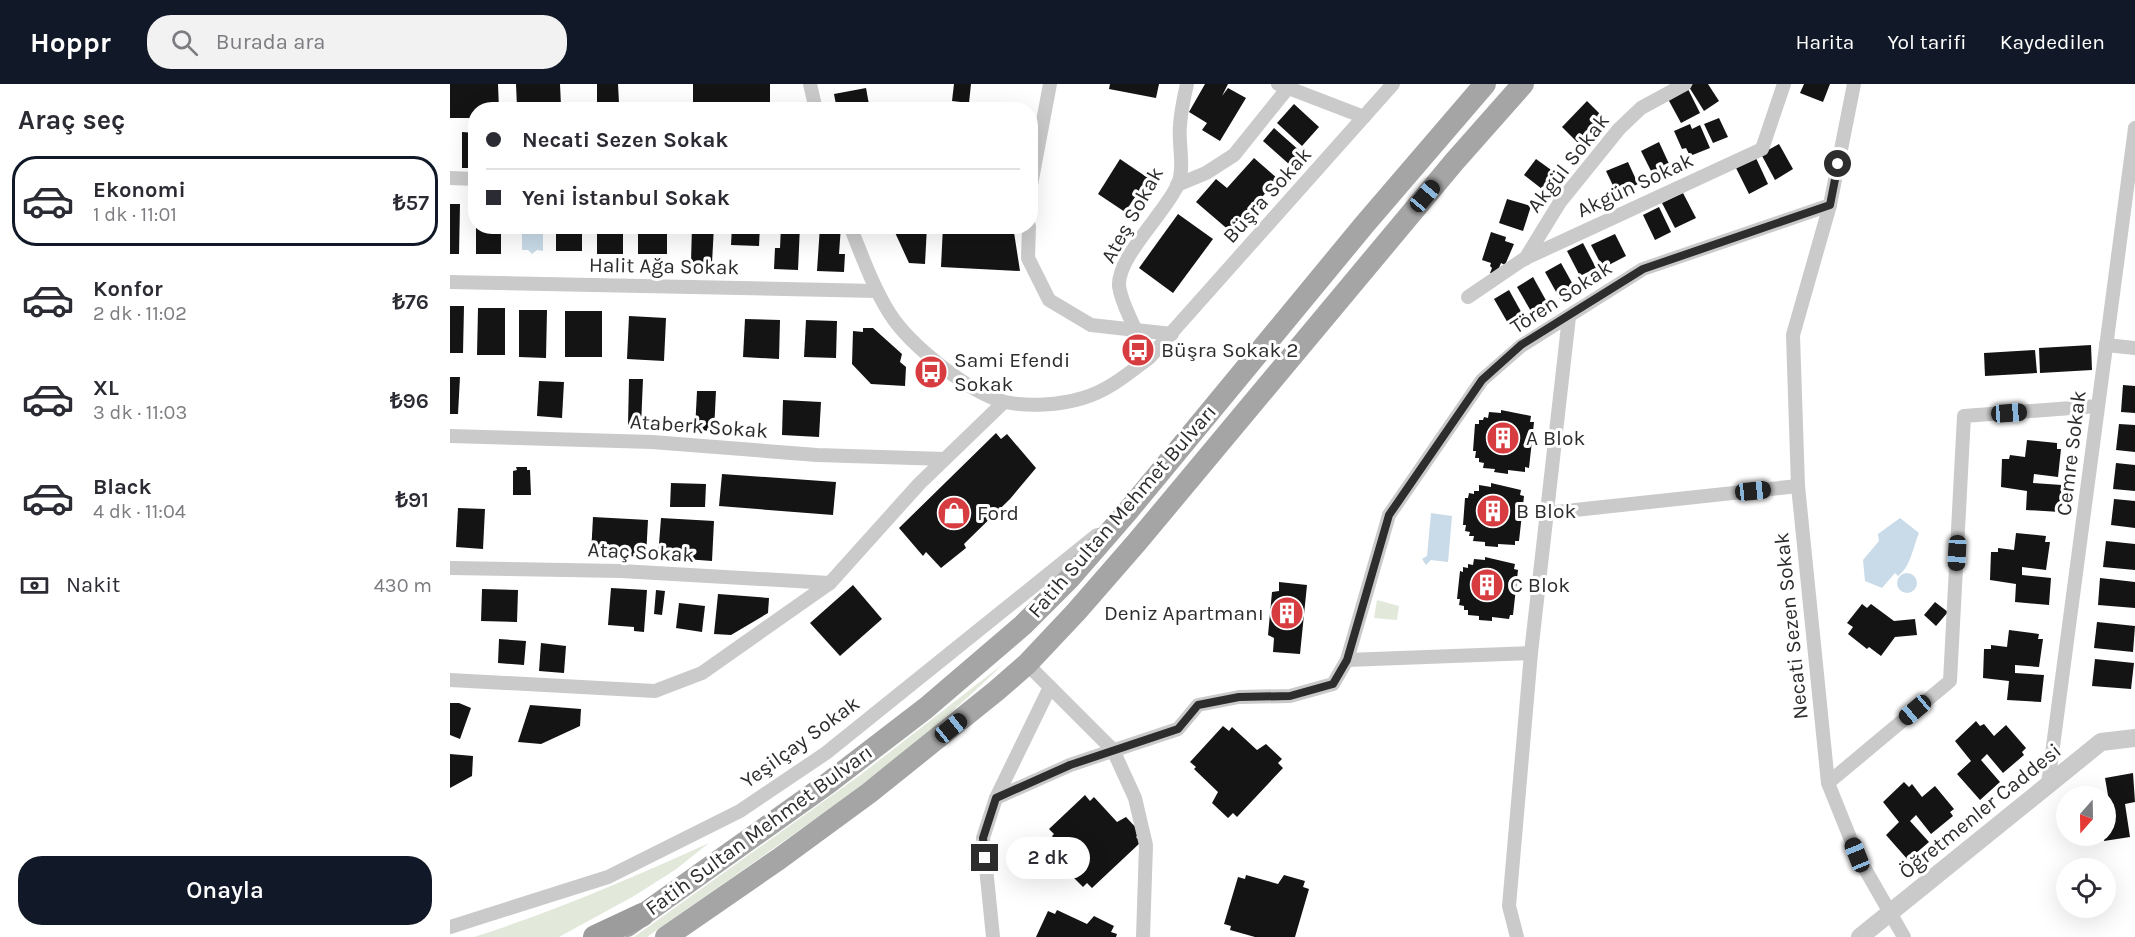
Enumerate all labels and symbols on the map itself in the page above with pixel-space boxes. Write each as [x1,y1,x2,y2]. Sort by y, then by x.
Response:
street label: Akgül Sokak [1522,109,1614,217]
street label: Büşra Sokak [1218,142,1316,248]
street label: Akgün Sokak [1573,148,1697,222]
route start [1824,150,1851,177]
street label: Ateş Sokak [1096,163,1168,267]
car [1407,176,1443,216]
street label: Halit Ağa Sokak [589,253,740,279]
street label: Tören Sokak [1506,255,1616,339]
bus stop icon: Büşra Sokak 2 [1120,332,1156,368]
place label: Büşra Sokak 2 [1161,338,1299,362]
place label: Sami Efendi Sokak [954,348,1070,396]
bus stop icon: Sami Efendi Sokak [913,354,949,390]
street label: Cemre Sokak [2051,389,2091,517]
street label: Fatih Sultan Mehmet Bulvarı [1023,400,1221,622]
car [1990,403,2028,423]
street label: Ataberk Sokak [629,409,769,443]
building icon: A Blok [1485,420,1521,456]
place label: A Blok [1526,426,1585,450]
car [1734,480,1772,502]
building icon: B Blok [1475,493,1511,529]
shop icon: Ford [936,495,972,531]
place label: B Blok [1516,499,1576,523]
place label: Ford [977,501,1019,525]
street label: Necati Sezen Sokak [1769,531,1813,721]
car [1947,535,1967,571]
street label: Ataç Sokak [587,537,695,567]
building icon: C Blok [1469,567,1505,603]
place label: C Blok [1510,573,1570,597]
building icon: Deniz Apartmanı [1269,595,1305,631]
place label: Deniz Apartmanı [1104,601,1264,625]
street label: Yeşilçay Sokak [736,691,864,793]
car [1895,692,1935,728]
car [931,710,971,746]
street label: Öğretmenler Caddesi [1894,738,2066,884]
street label: Fatih Sultan Mehmet Bulvarı [641,740,877,920]
north arrow [2056,786,2116,846]
car [1842,835,1872,875]
callout: 2 dk [1006,837,1090,879]
route end [971,844,998,871]

